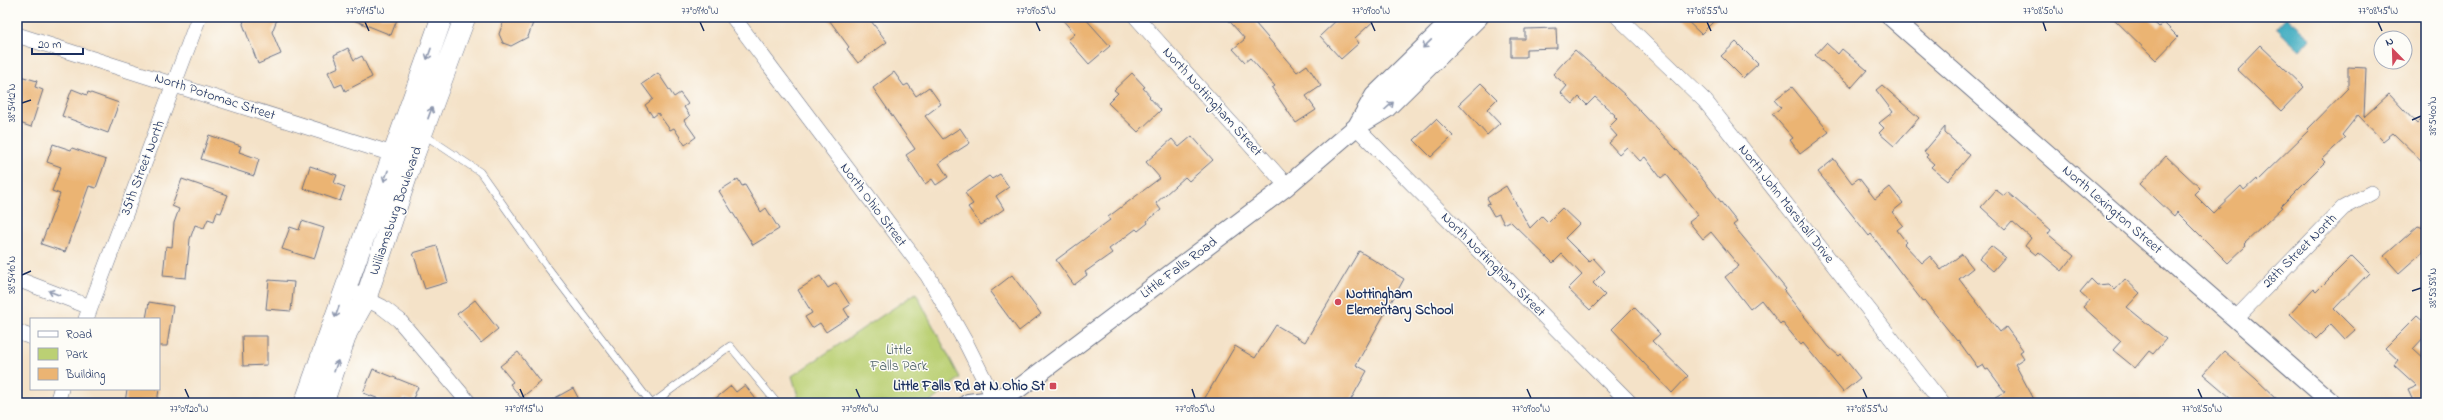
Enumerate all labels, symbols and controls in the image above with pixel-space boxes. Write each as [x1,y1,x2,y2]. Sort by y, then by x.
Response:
text: 77°09'15"W [346,4,384,19]
text: 77°09'10"W [682,4,719,19]
text: 77°09'05"W [1016,4,1056,19]
text: 77°09'00"W [1352,4,1390,19]
text: 77°08'55"W [1686,4,1728,19]
text: 77°08'50"W [2023,4,2063,19]
text: 77°08'45"W [2358,4,2398,19]
scale bar [32,30,83,56]
north arrow [2373,30,2413,70]
text: N [2383,33,2396,51]
text: 20 m [38,36,61,54]
one-way arrow [1422,39,1432,49]
street label: North Nottingham Street [1156,43,1267,162]
one-way arrow [425,47,433,59]
street label: North Potomac Street [152,68,278,127]
text: 38°54'12"N [5,83,20,122]
text: 38°54'00"N [2426,96,2441,136]
one-way arrow [1384,101,1394,111]
one-way arrow [426,108,434,120]
street label: 35th Street North [115,118,171,218]
street label: North John Marshall Drive [1733,140,1840,268]
street label: Williamsburg Boulevard [364,144,429,278]
street label: North Ohio Street [834,159,912,252]
street label: North Lexington Street [2057,160,2167,261]
one-way arrow [382,170,389,183]
street label: North Nottingham Street [1435,208,1551,323]
street label: 28th Street North [2258,209,2342,293]
street label: Little Falls Road [1136,232,1222,304]
text: 38°54'10"N [5,256,20,294]
text: 38°53'58"N [2426,268,2441,308]
place label: Nottingham Elementary School [1346,284,1454,323]
one-way arrow [48,289,60,297]
marker: Nottingham Elementary School [1333,297,1343,307]
one-way arrow [333,305,341,317]
legend [30,318,160,390]
text: Road [66,326,92,344]
park label: Little Falls Park [869,340,928,377]
text: Park [66,346,88,364]
one-way arrow [332,360,340,372]
text: Building [65,366,105,385]
place label: Little Falls Rd at N Ohio St [893,376,1045,397]
marker: Little Falls Rd at N Ohio St [1048,381,1058,391]
text: 77°09'20"W [170,402,209,417]
text: 77°09'15"W [505,402,543,417]
text: 77°09'10"W [842,402,879,417]
text: 77°09'05"W [1175,402,1215,417]
text: 77°09'00"W [1512,402,1550,417]
text: 77°08'55"W [1846,402,1888,417]
text: 77°08'50"W [2182,402,2222,417]

